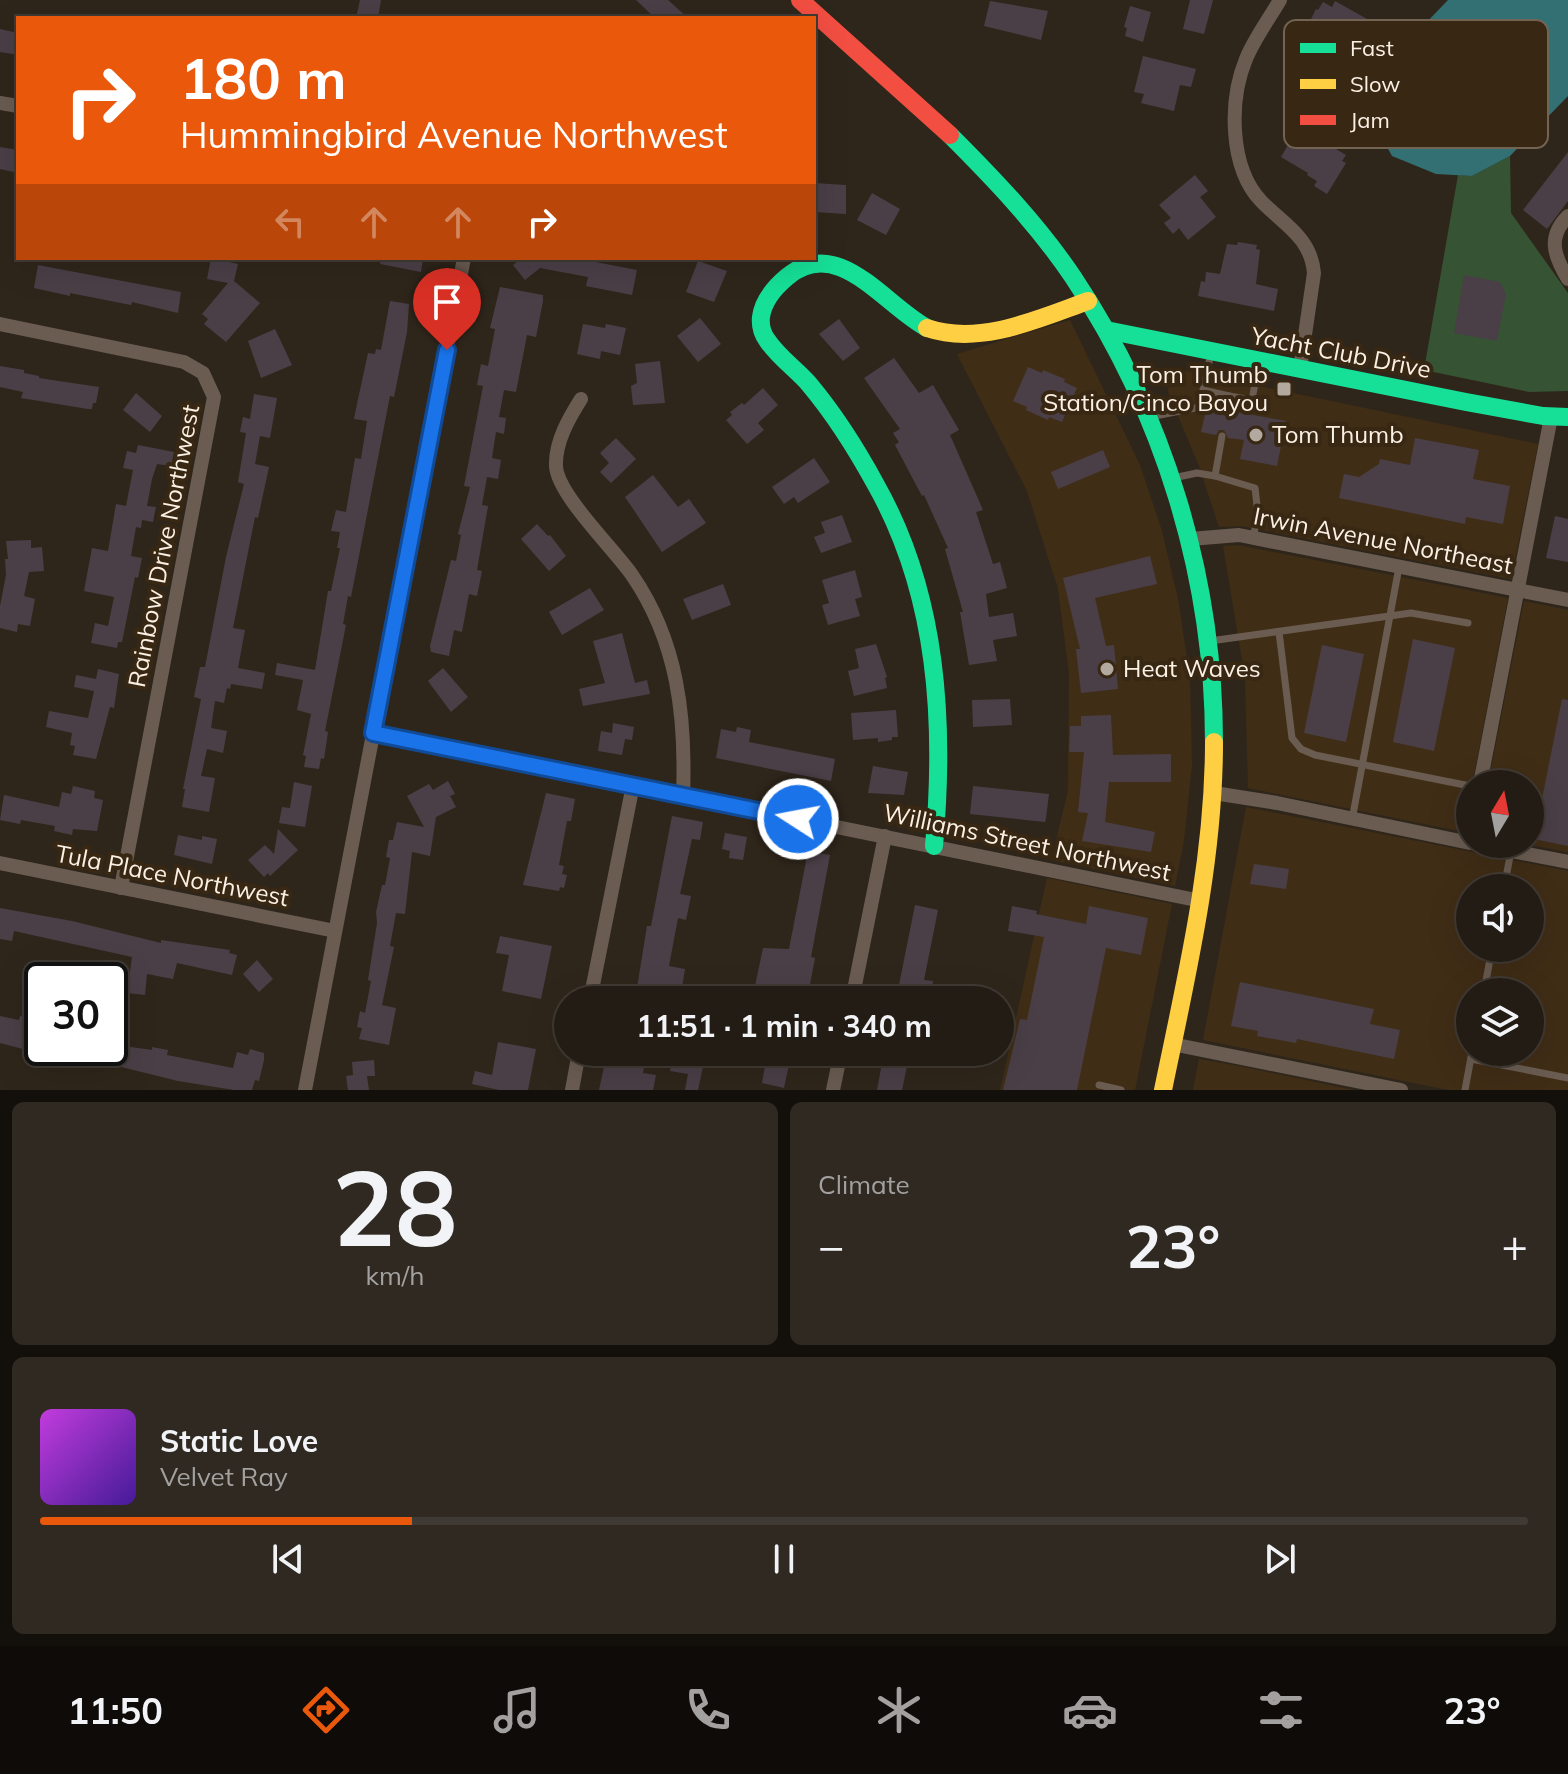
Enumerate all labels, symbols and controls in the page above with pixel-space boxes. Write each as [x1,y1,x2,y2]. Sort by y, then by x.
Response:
legend [1284,20,1548,148]
text: Fast [1350,34,1394,62]
text: 180 m [180,43,347,113]
icon: right [48,48,152,152]
text: Slow [1350,70,1400,98]
text: Jam [1350,106,1390,134]
text: Hummingbird Avenue Northwest [180,112,728,157]
icon: left [268,200,312,244]
icon: ahead [352,200,396,244]
icon: ahead [436,200,480,244]
icon: right [520,200,564,244]
pin [413,268,481,350]
icon: arrive [425,280,469,324]
street label: Yacht Club Drive [1248,320,1434,384]
place label: Tom Thumb Station/Cinco Bayou [1043,359,1268,417]
marker: Tom Thumb Station/Cinco Bayou [1275,380,1293,398]
street label: Rainbow Drive Northwest [121,402,205,690]
place label: Tom Thumb [1272,419,1404,449]
marker: Tom Thumb [1247,426,1265,444]
street label: Irwin Avenue Northeast [1251,500,1515,580]
place label: Heat Waves [1123,653,1261,683]
marker: Heat Waves [1098,660,1116,678]
north arrow [1456,770,1544,858]
map controls [1456,770,1544,1066]
position arrow [756,777,840,861]
street label: Williams Street Northwest [881,797,1174,887]
street label: Tula Place Northwest [53,838,291,912]
button: sound [1456,874,1544,962]
speed limit sign: 30 [24,962,128,1066]
button: layers [1456,978,1544,1066]
text: 11:51 · 1 min · 340 m [636,1007,932,1045]
text: 28 [333,1141,457,1272]
text: Climate [818,1168,910,1201]
text: 23° [1126,1208,1220,1283]
text: − [818,1218,844,1273]
text: + [1502,1218,1528,1273]
text: km/h [366,1259,424,1292]
text: Static Love [160,1422,318,1460]
text: Velvet Ray [160,1460,288,1493]
icon: previous [266,1537,310,1581]
icon: pause [762,1537,806,1581]
icon: next [1258,1537,1302,1581]
icon: directions [298,1682,354,1738]
icon: music [489,1682,545,1738]
icon: phone [680,1682,736,1738]
icon: climate [871,1682,927,1738]
icon: car [1062,1682,1118,1738]
icon: filters [1253,1682,1309,1738]
text: 11:50 [67,1688,163,1733]
text: 23° [1444,1688,1500,1733]

